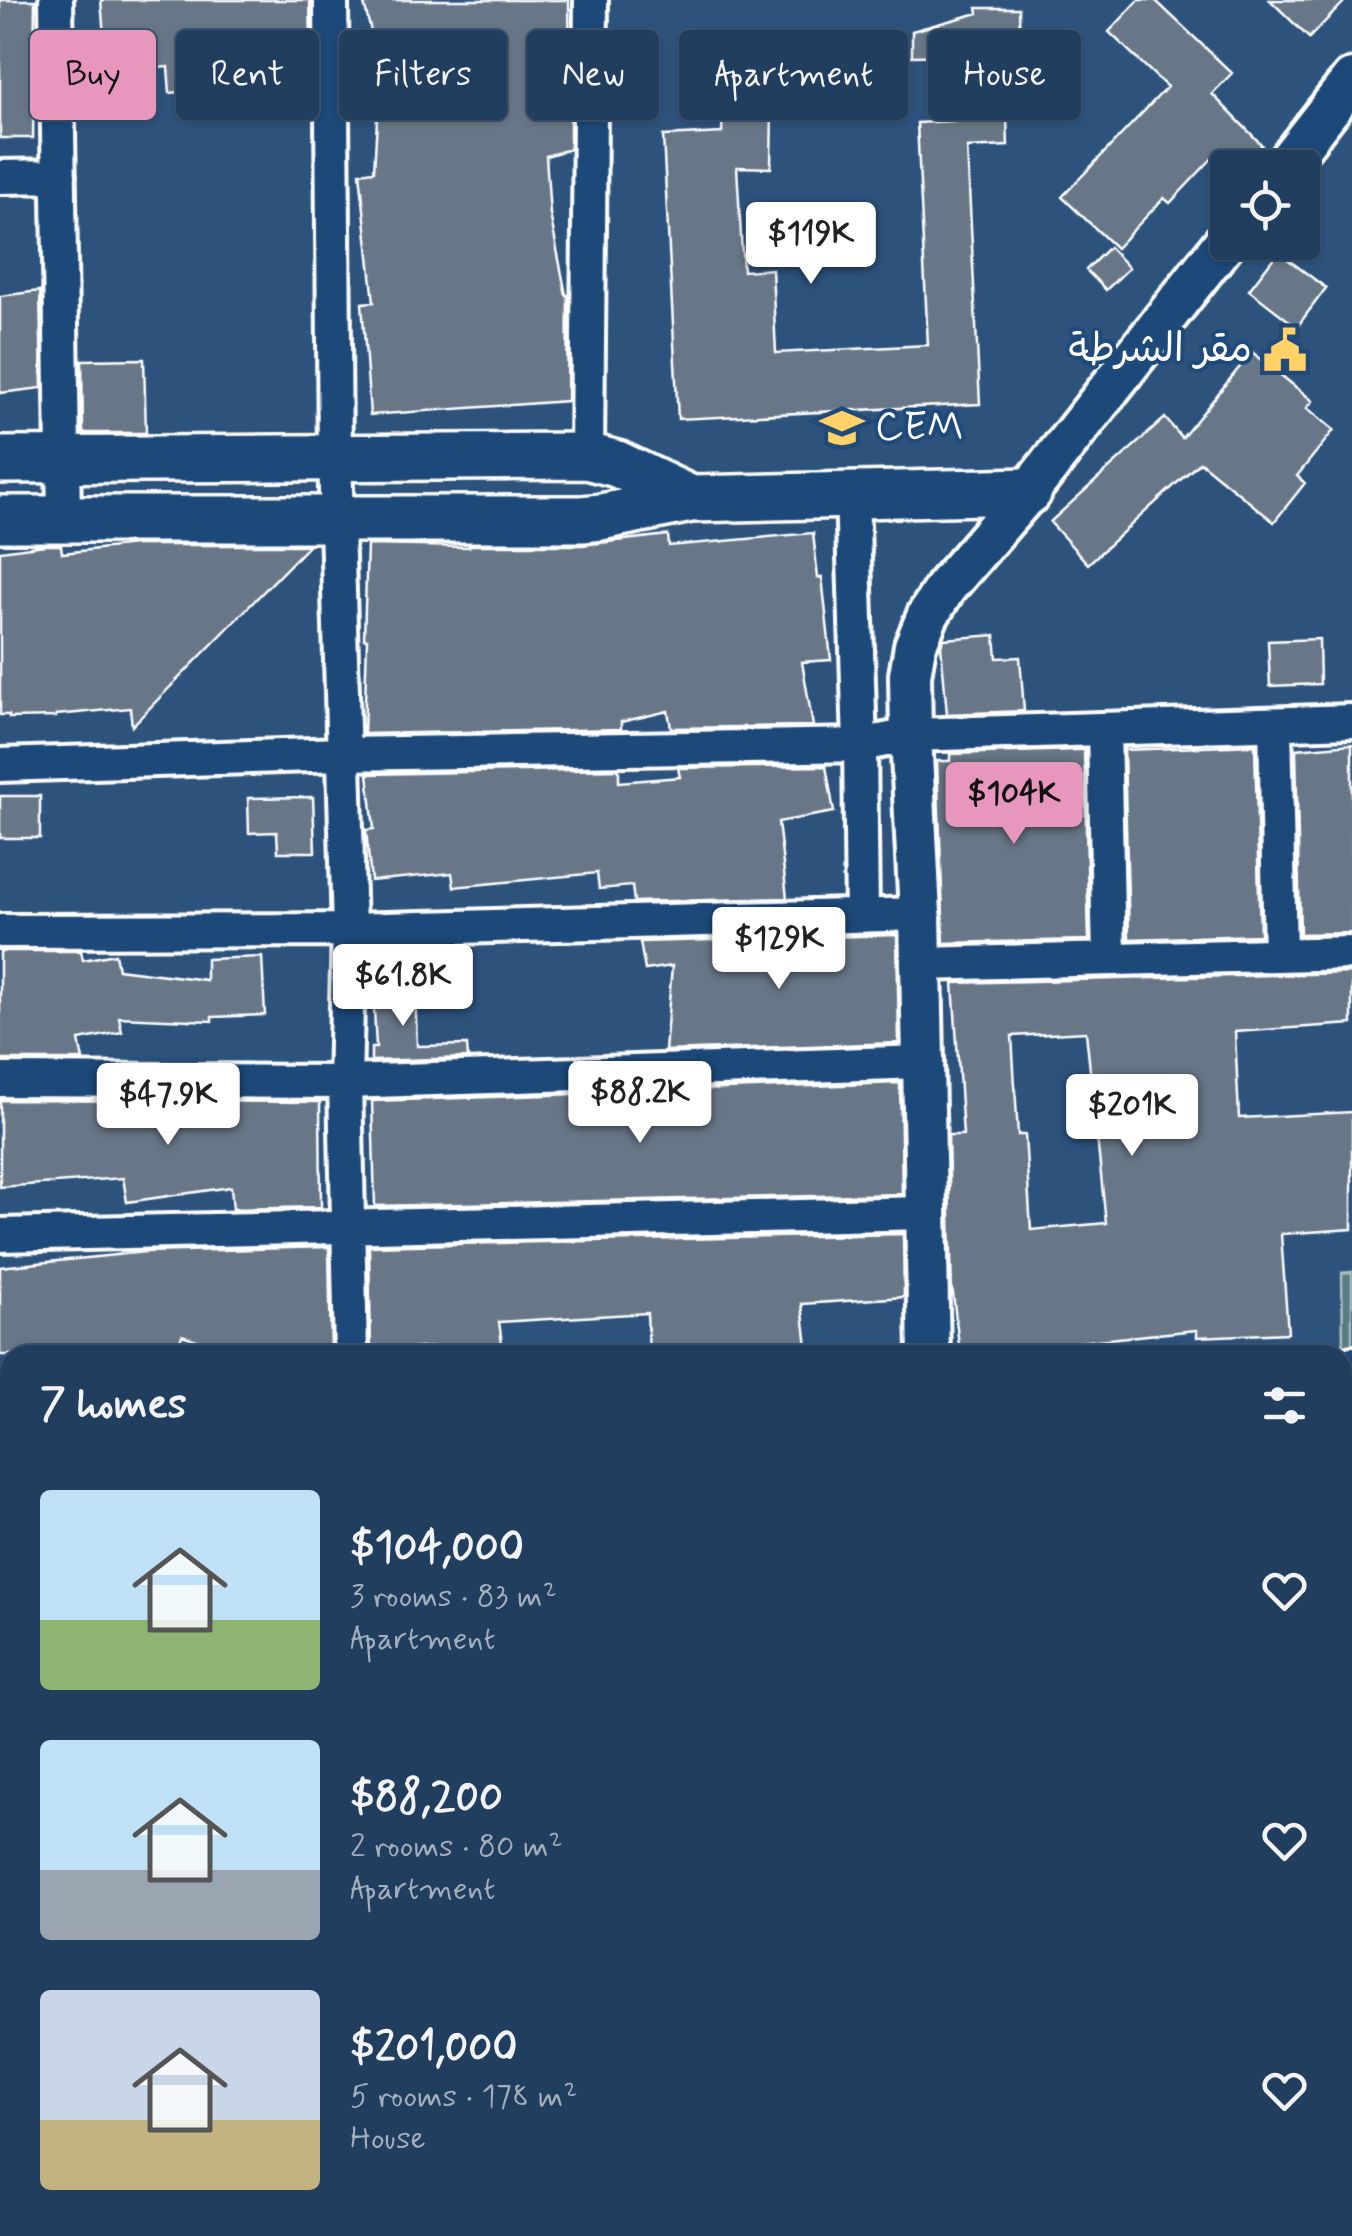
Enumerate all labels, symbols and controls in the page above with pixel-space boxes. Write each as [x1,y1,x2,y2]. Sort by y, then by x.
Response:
chip: Buy [30,30,156,120]
chip: Rent [176,30,319,120]
chip: Filters [339,30,507,120]
chip: New [527,30,659,120]
chip: Apartment [679,30,908,120]
chip: House [928,30,1081,120]
map controls [1210,150,1320,260]
button: locate [1210,150,1320,260]
pin: $119K [741,202,881,287]
text: $119K [768,213,854,255]
place label: مقر الشرطة [1068,324,1252,376]
public building icon: مقر الشرطة [1261,326,1309,374]
place label: CEM [875,402,964,454]
school or university icon: CEM [818,404,866,452]
pin: $104K [944,762,1084,847]
text: $104K [968,773,1060,815]
pin: $129K [709,907,849,992]
text: $129K [734,918,824,960]
pin: $61.8K [322,944,484,1029]
text: $61.8K [355,955,451,997]
pin: $88.2K [559,1061,721,1146]
pin: $47.9K [87,1063,249,1148]
text: $88.2K [590,1072,690,1114]
text: $47.9K [119,1074,217,1116]
pin: $201K [1062,1074,1202,1159]
text: $201K [1088,1085,1176,1127]
text: 7 homes [40,1378,187,1433]
icon: filters [1257,1378,1312,1433]
text: $104,000 [350,1521,524,1576]
icon: home [120,1530,240,1650]
icon: heart [1257,1563,1312,1618]
text: 3 rooms · 83 m² [350,1576,557,1618]
text: Apartment [350,1618,495,1660]
text: $88,200 [350,1771,503,1826]
icon: home [120,1780,240,1900]
icon: heart [1257,1813,1312,1868]
text: 2 rooms · 80 m² [350,1826,563,1868]
text: Apartment [350,1868,495,1910]
text: $201,000 [350,2021,518,2076]
icon: home [120,2030,240,2150]
icon: heart [1257,2063,1312,2118]
text: 5 rooms · 178 m² [350,2076,577,2118]
text: House [350,2118,426,2160]

